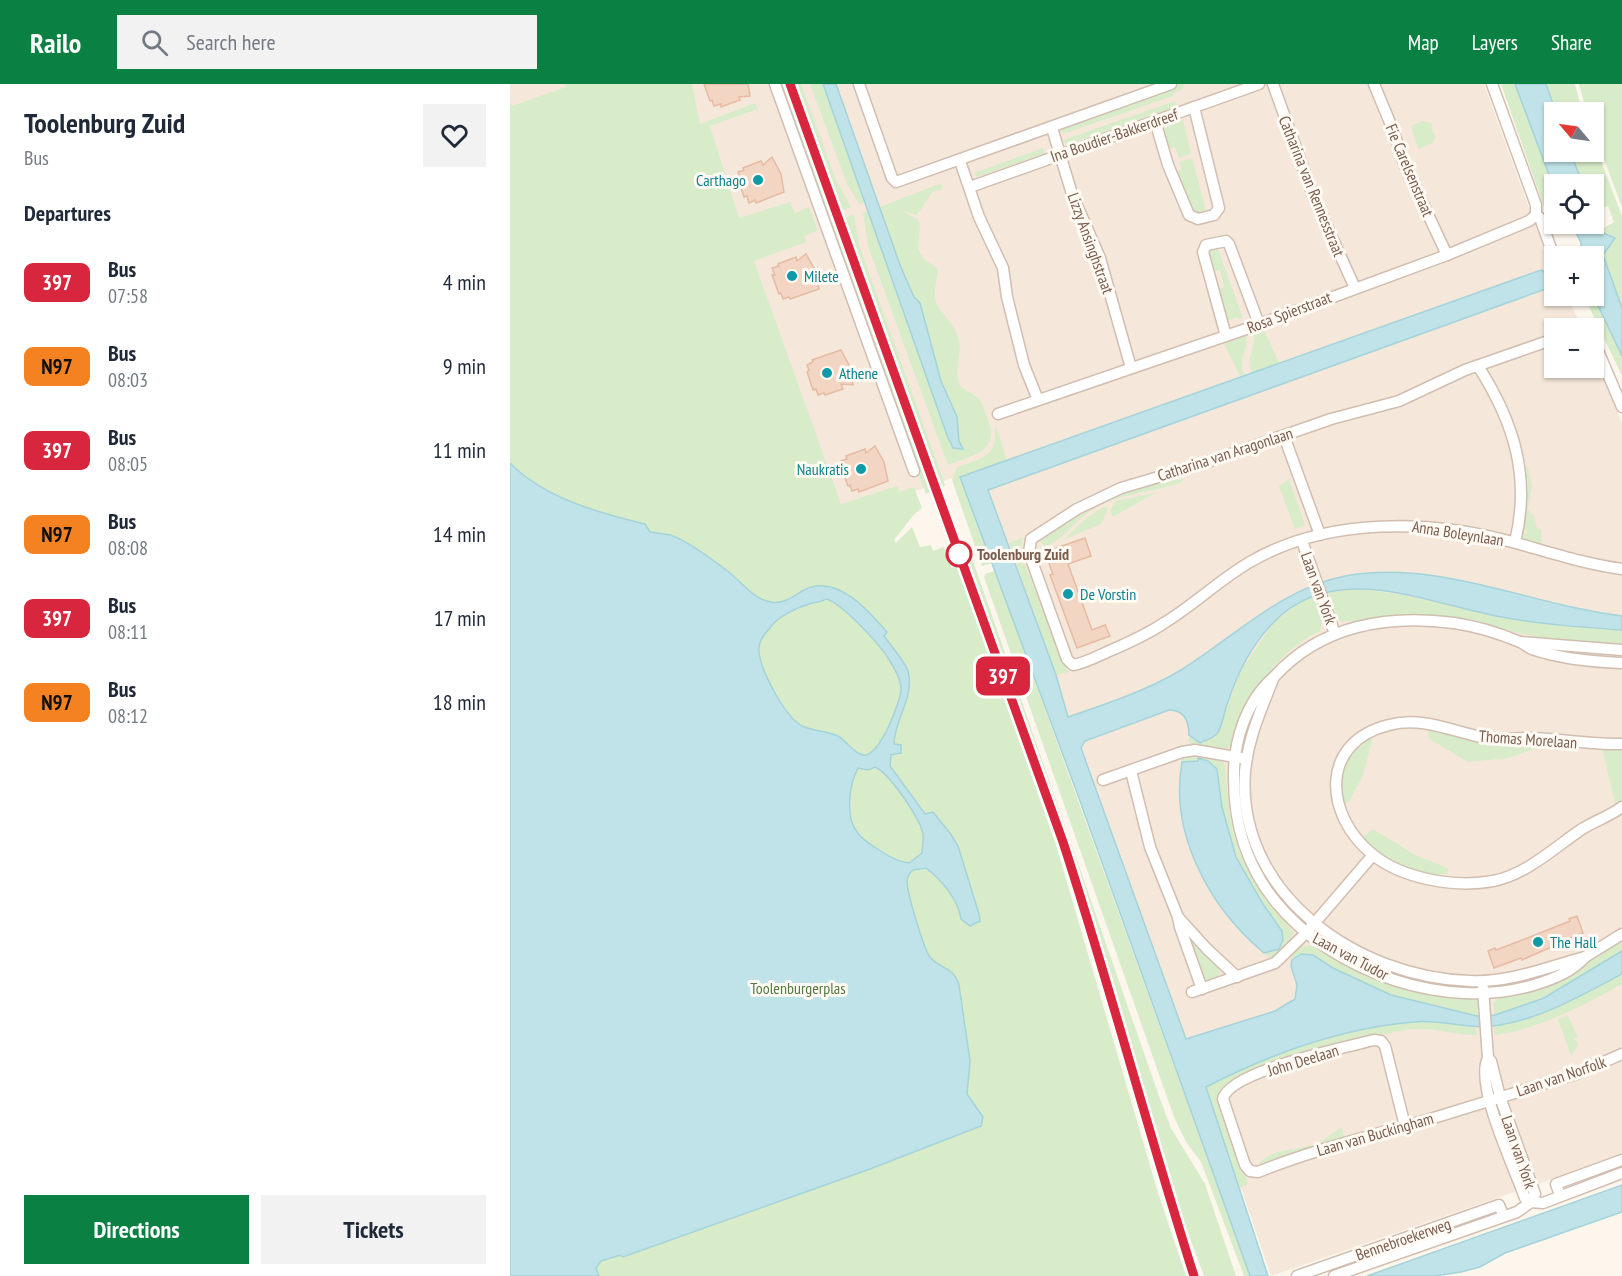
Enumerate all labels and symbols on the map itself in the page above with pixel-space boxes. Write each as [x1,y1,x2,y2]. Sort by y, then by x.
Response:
north arrow [1544,102,1604,162]
street label: Ina Boudier-Bakkerdreef [1048,103,1181,166]
street label: Catharina van Rennesstraat [1275,113,1350,260]
street label: Fie Carelsenstraat [1381,121,1439,220]
place label: Carthago [696,170,746,190]
marker: Carthago [751,173,765,187]
street label: Lizzy Ansinghstraat [1063,190,1119,297]
place label: Milete [804,266,839,286]
marker: Milete [785,269,799,283]
street label: Rosa Spierstraat [1244,287,1335,337]
place label: Athene [839,363,878,383]
marker: Athene [820,366,834,380]
street label: Catharina van Aragonlaan [1155,423,1295,485]
place label: Naukratis [797,459,849,479]
marker: Naukratis [854,462,868,476]
street label: Anna Boleynlaan [1411,516,1505,550]
marker: Toolenburg Zuid [946,541,972,567]
place label: Toolenburg Zuid [977,544,1069,564]
street label: Laan van York [1297,549,1342,628]
place label: De Vorstin [1080,584,1136,604]
marker: De Vorstin [1061,587,1075,601]
line badge: 397 [968,656,1038,696]
street label: Thomas Morelaan [1478,726,1578,752]
street label: Laan van Tudor [1310,928,1393,985]
place label: The Hall [1550,932,1597,952]
marker: The Hall [1531,935,1545,949]
park label: Toolenburgerplas [750,978,846,998]
street label: John Deelaan [1264,1040,1341,1081]
street label: Laan van Norfolk [1514,1051,1609,1101]
street label: Laan van Buckingham [1314,1108,1436,1160]
street label: Laan van York [1497,1113,1541,1192]
street label: Bennebroekerweg [1353,1213,1453,1265]

